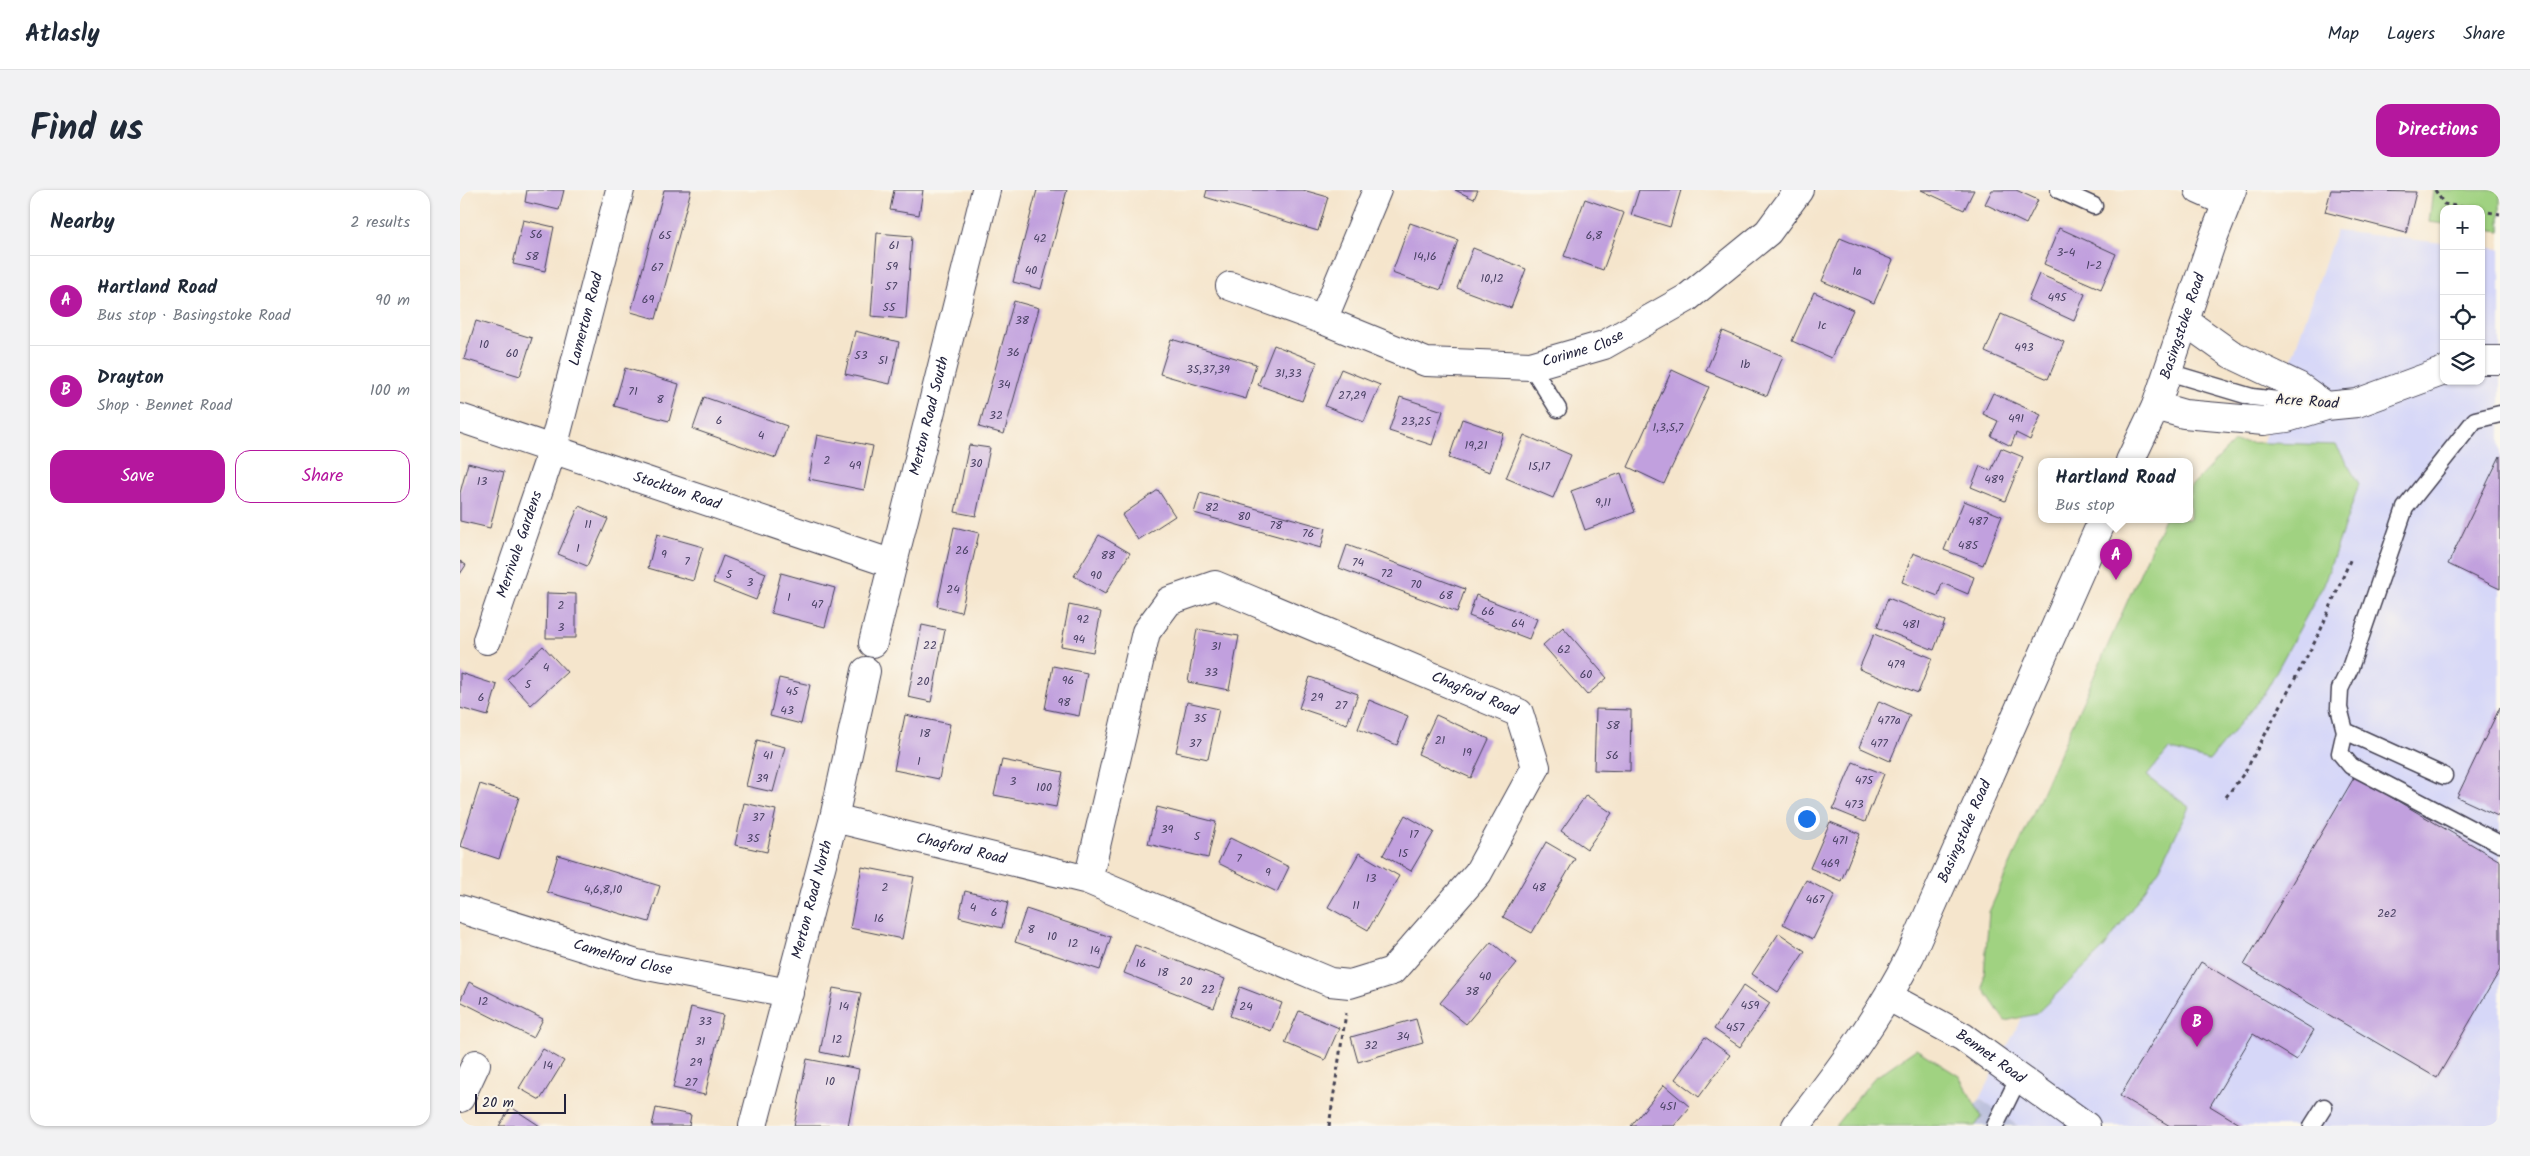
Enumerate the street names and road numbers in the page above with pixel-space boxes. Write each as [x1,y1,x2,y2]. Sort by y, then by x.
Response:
street label: Lamerton Road [563,269,610,369]
street label: Basingstoke Road [2154,270,2212,383]
street label: Corinne Close [1539,324,1629,374]
street label: Merton Road South [903,354,956,478]
street label: Acre Road [2274,388,2340,416]
street label: Stockton Road [630,465,724,517]
street label: Merrivale Gardens [490,487,550,601]
street label: Chagford Road [1427,665,1522,723]
street label: Basingstoke Road [1932,776,1998,887]
street label: Chagford Road [914,826,1009,872]
street label: Merton Road North [785,838,840,962]
street label: Camelford Close [570,933,675,983]
street label: Bennet Road [1951,1023,2031,1091]

